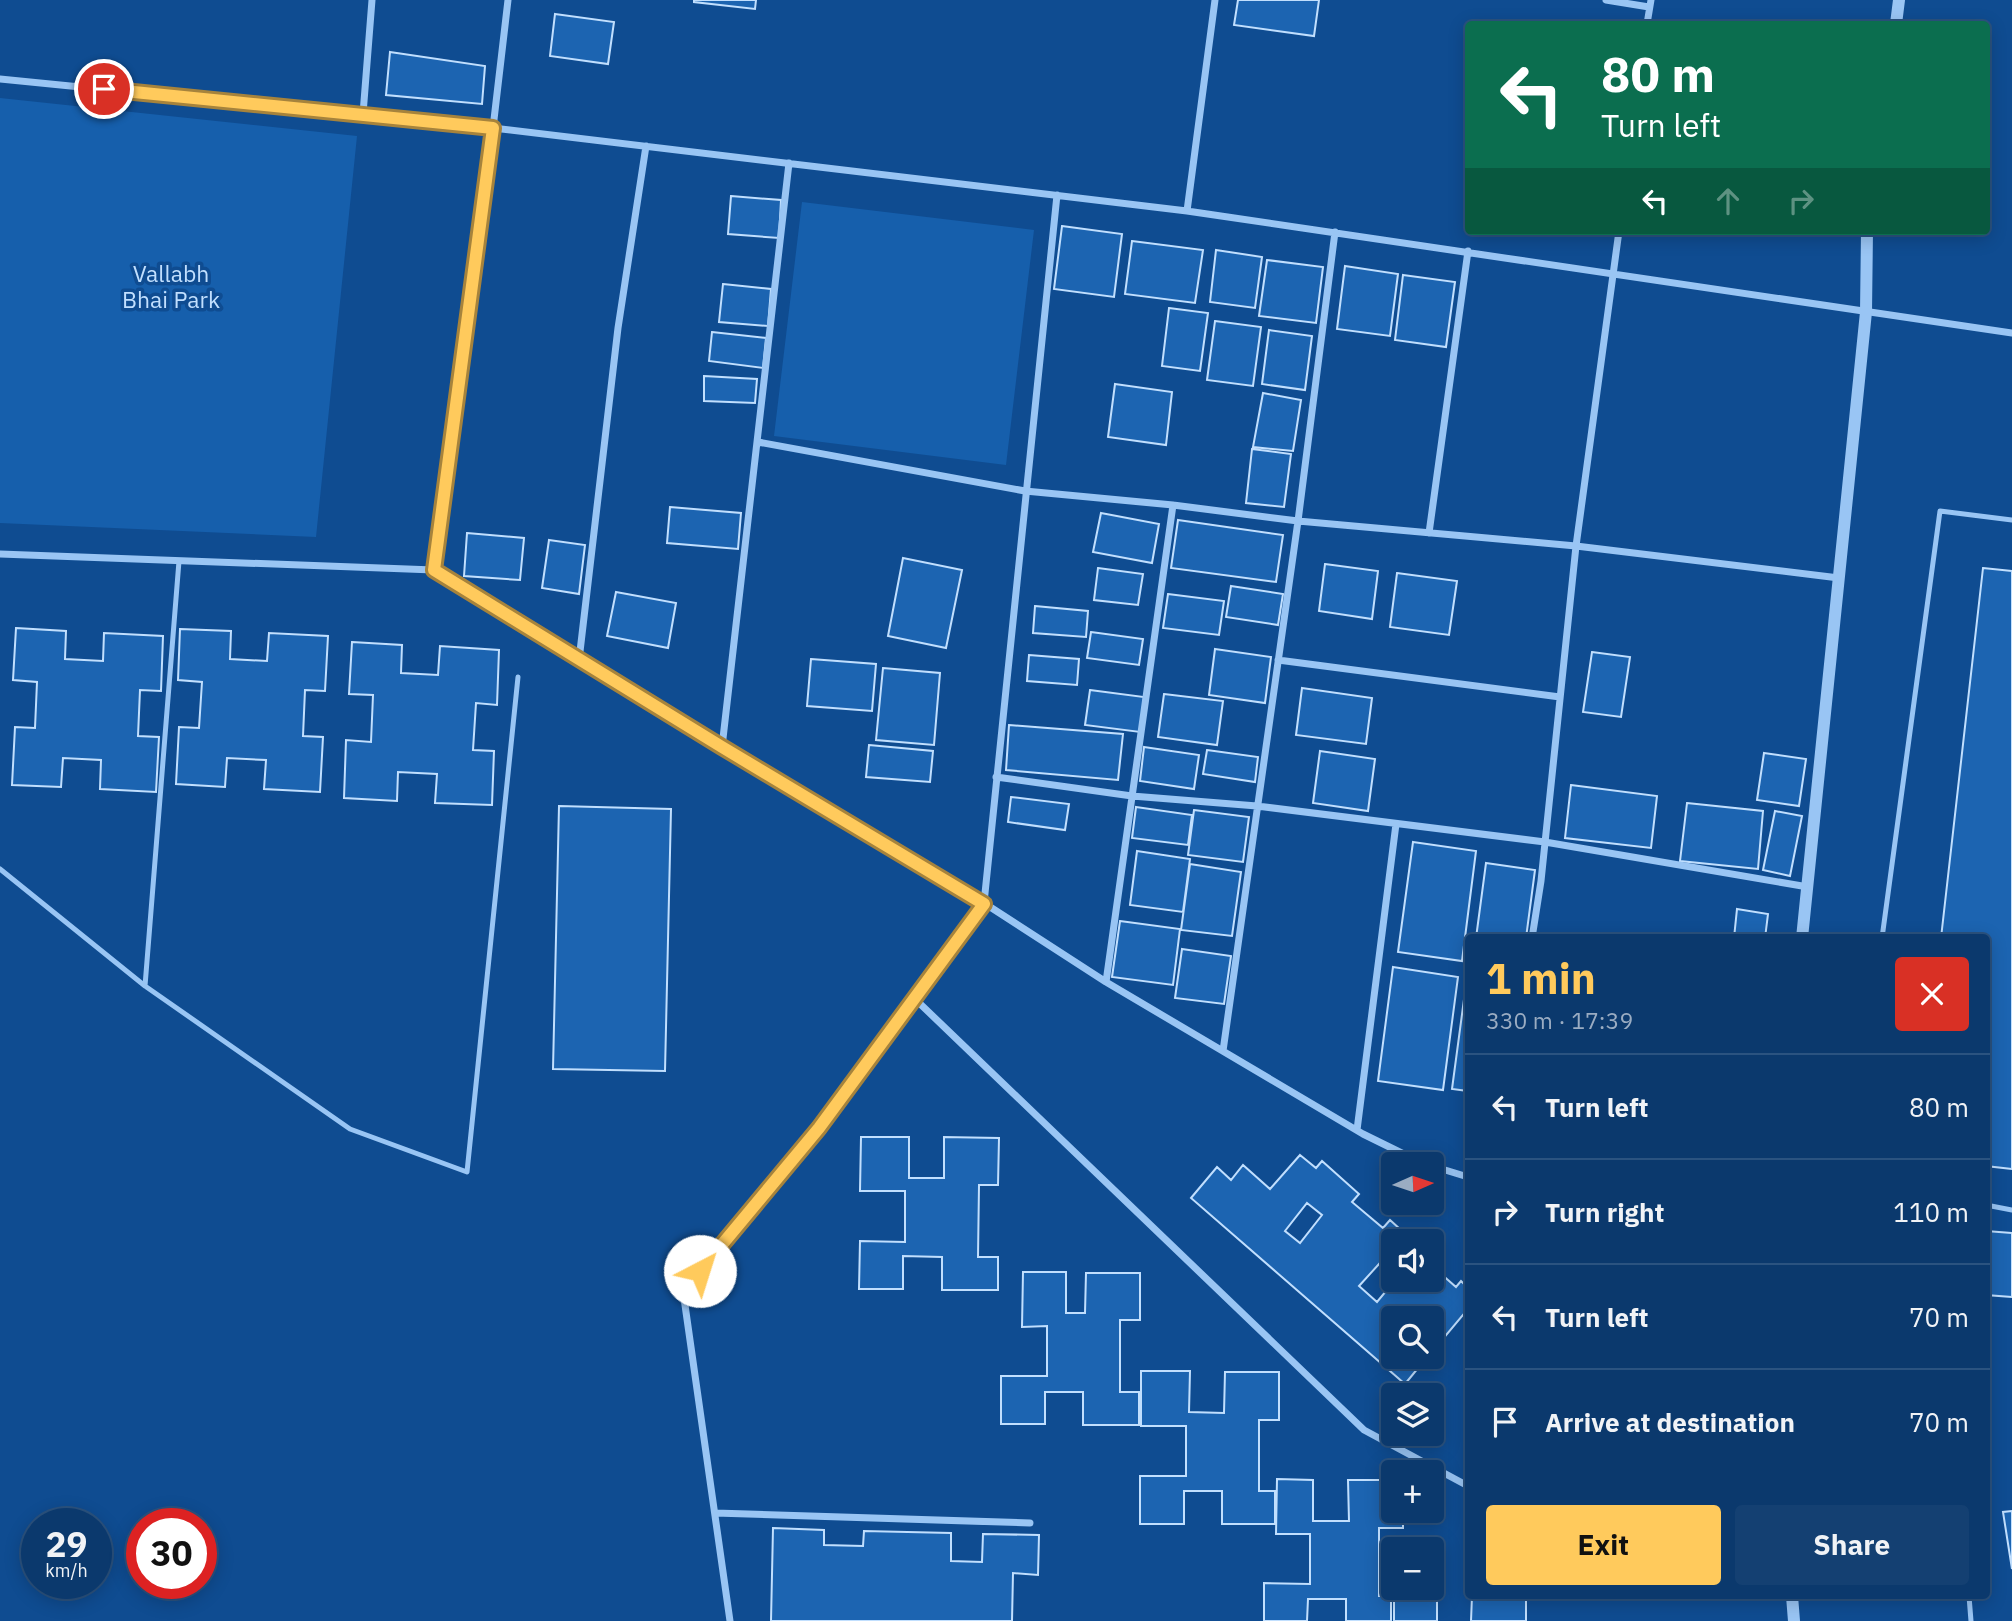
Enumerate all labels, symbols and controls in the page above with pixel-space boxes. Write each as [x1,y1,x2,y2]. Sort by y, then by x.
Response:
text: 80 m [1601,42,1715,105]
icon: left [1486,49,1577,140]
pin [74,59,134,119]
icon: arrive [85,70,123,108]
text: Turn left [1601,104,1721,146]
icon: left [1636,182,1674,220]
icon: ahead [1709,182,1747,220]
icon: right [1782,182,1820,220]
park label: Vallabh Bhai Park [122,258,220,314]
text: 1 min [1486,951,1596,1006]
button: close [1895,957,1969,1031]
text: 330 m · 17:39 [1486,1005,1633,1035]
icon: left [1486,1088,1524,1126]
text: Turn left [1545,1090,1648,1124]
text: 80 m [1909,1090,1969,1124]
north arrow [1381,1152,1444,1214]
map controls [1381,1152,1444,1600]
icon: right [1486,1193,1524,1231]
text: Turn right [1545,1195,1664,1229]
text: 110 m [1893,1195,1969,1229]
button: sound [1381,1229,1444,1292]
position arrow [663,1234,737,1308]
icon: left [1486,1298,1524,1336]
text: Turn left [1545,1300,1648,1334]
text: 70 m [1909,1300,1969,1334]
button: search [1381,1306,1444,1369]
button: layers [1381,1383,1444,1446]
icon: arrive [1486,1403,1524,1441]
text: Arrive at destination [1545,1405,1795,1439]
text: 70 m [1909,1405,1969,1439]
button: + [1381,1460,1444,1523]
button: Exit [1486,1505,1721,1585]
button: Share [1735,1505,1969,1585]
speed limit sign: 30 [126,1508,217,1599]
text: 29 [45,1521,88,1567]
button: − [1381,1537,1444,1600]
text: km/h [45,1559,88,1582]

